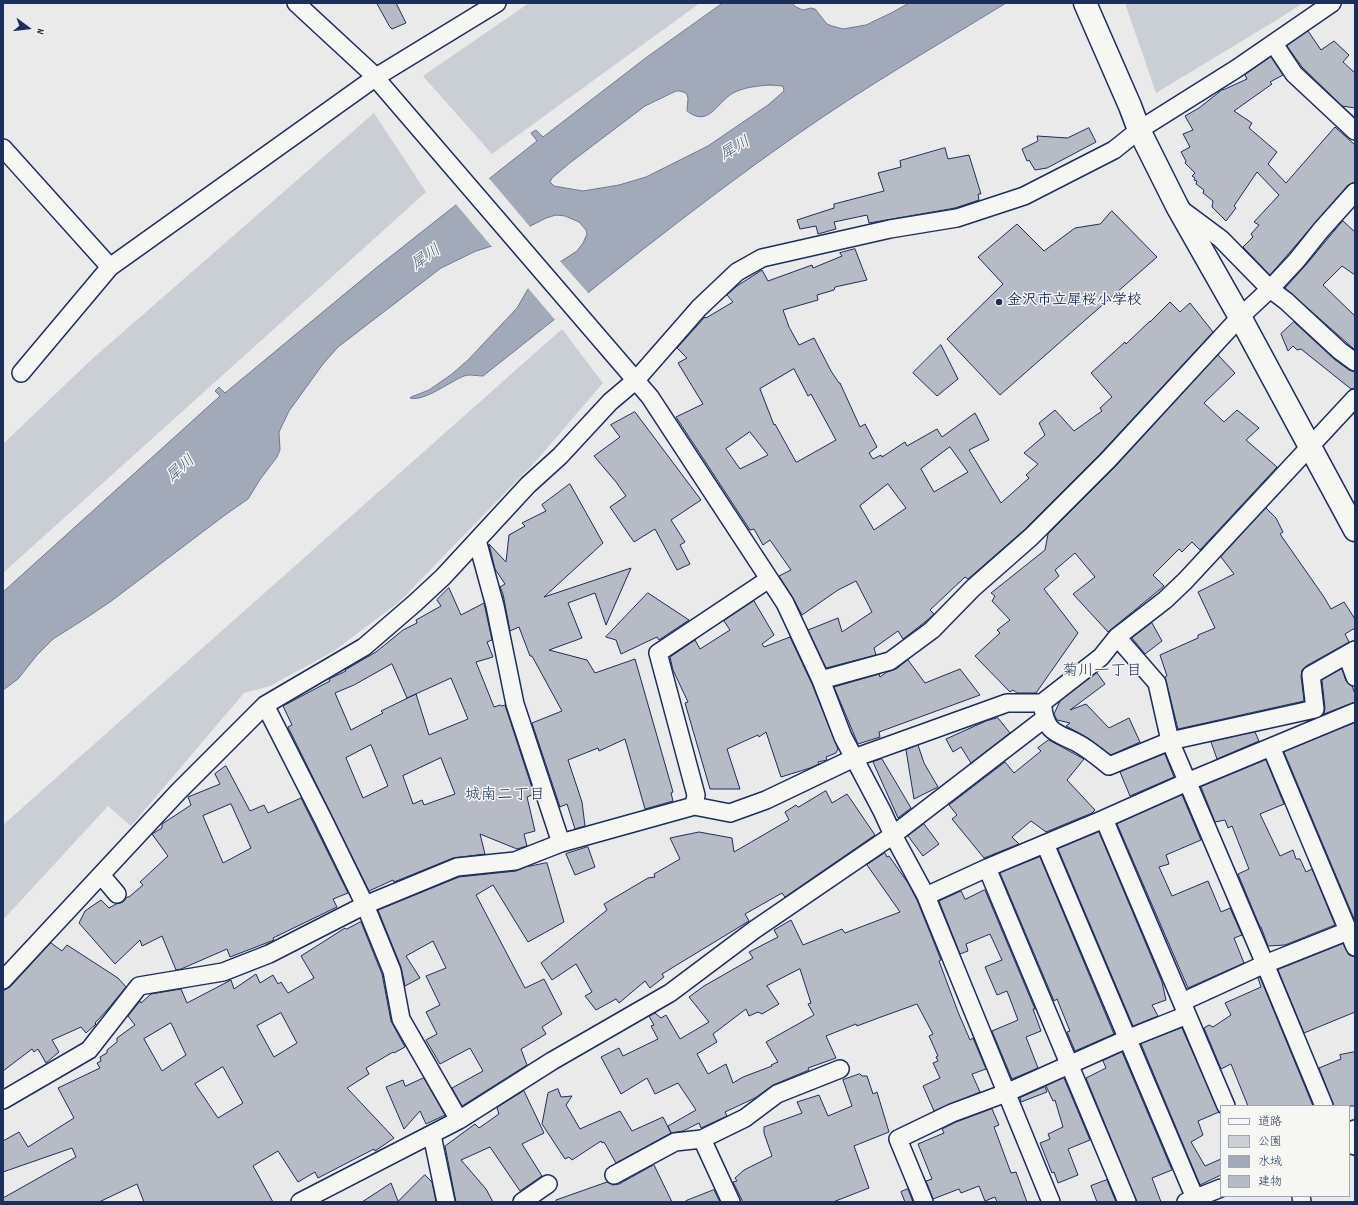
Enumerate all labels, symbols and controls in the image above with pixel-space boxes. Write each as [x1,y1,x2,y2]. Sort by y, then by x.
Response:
north arrow [8,8,48,48]
text: N [31,26,48,36]
water label: 犀川 [717,134,755,166]
water label: 犀川 [408,242,446,276]
place label: 金沢市立犀桜小学校 [1007,293,1142,311]
marker: 金沢市立犀桜小学校 [994,297,1004,307]
water label: 犀川 [164,452,200,488]
district label: 菊川一丁目 [1062,663,1142,683]
district label: 城南二丁目 [465,787,545,807]
legend [1220,1105,1350,1197]
text: 道路 [1258,1114,1282,1131]
text: 公園 [1258,1134,1282,1151]
text: 水域 [1258,1154,1282,1171]
text: 建物 [1258,1174,1282,1191]

